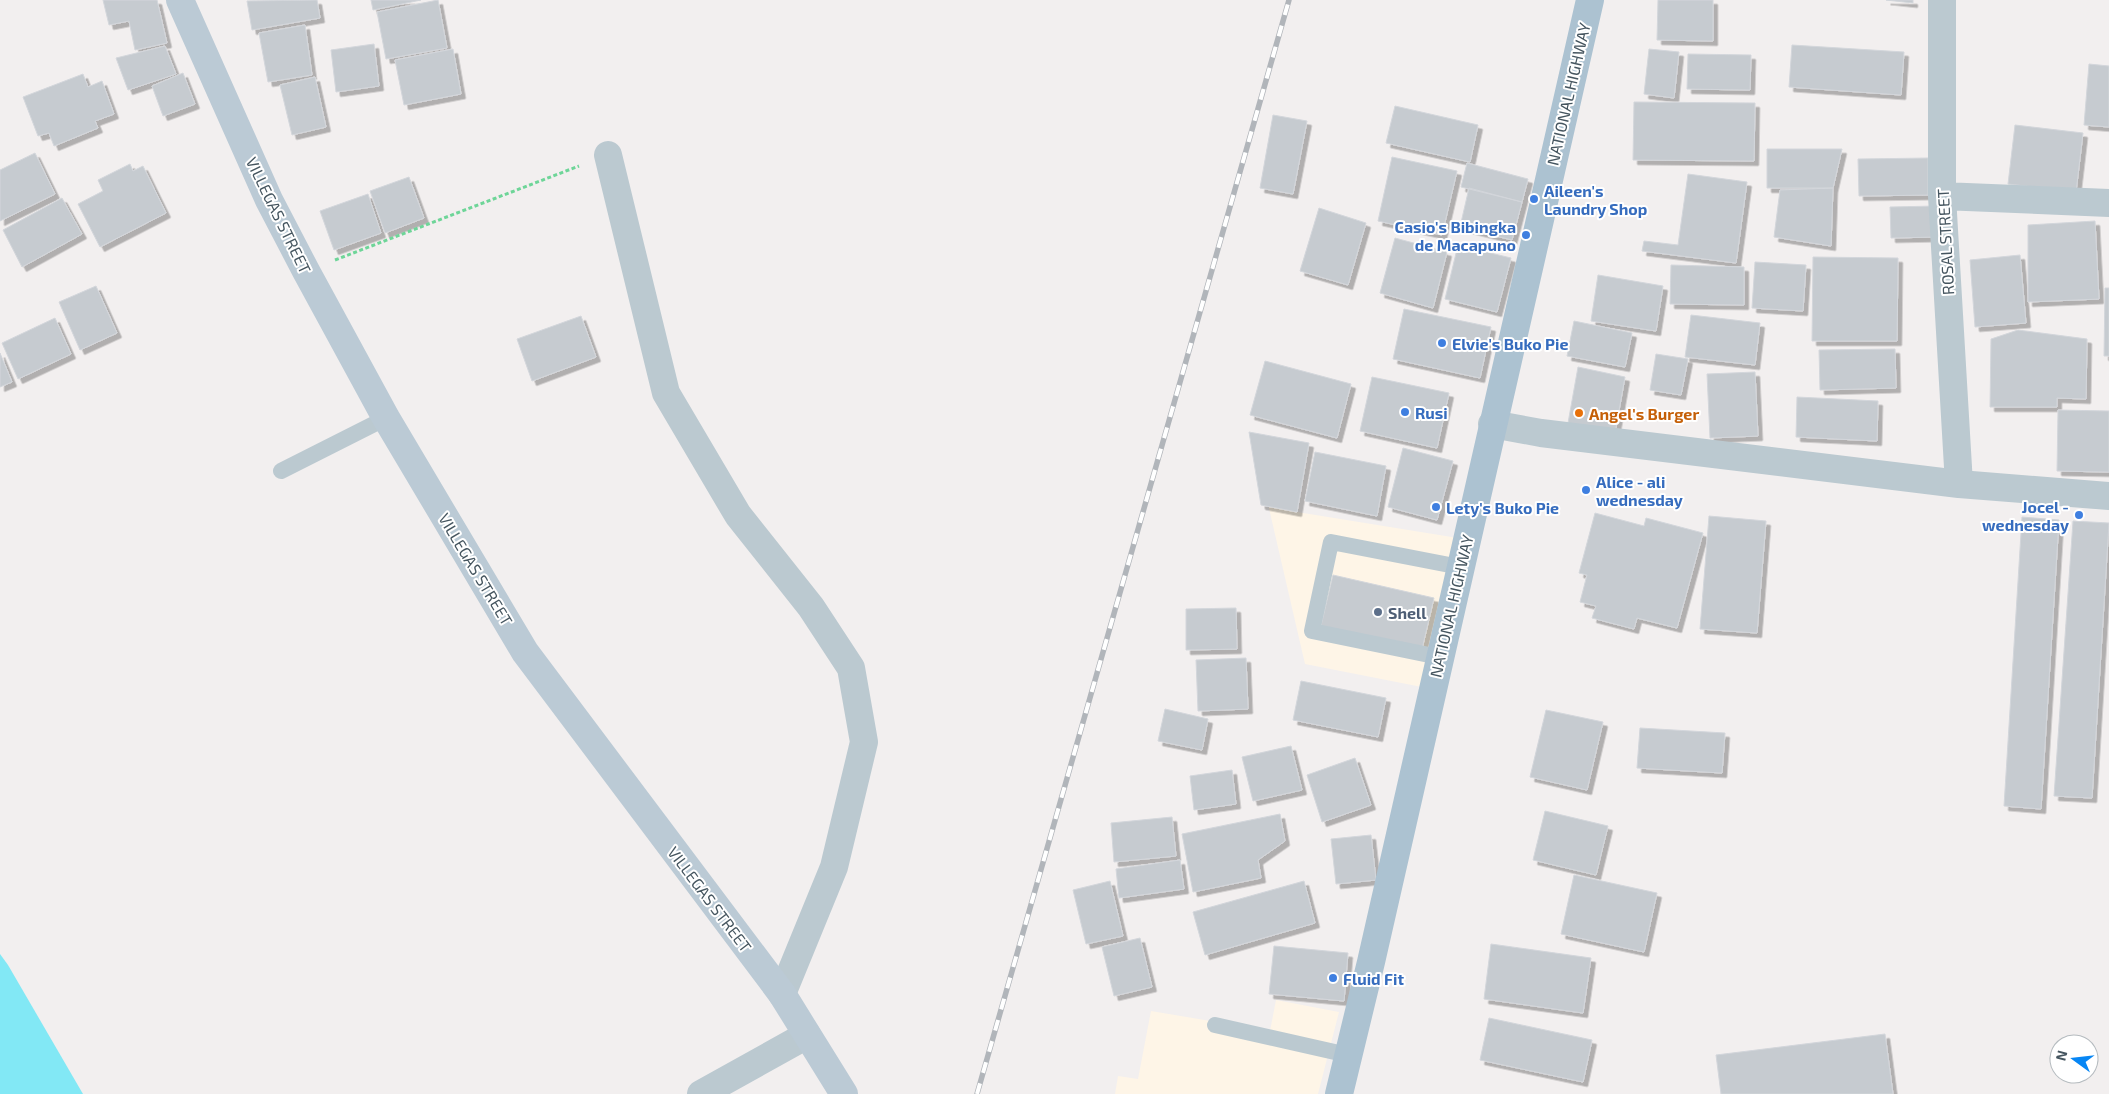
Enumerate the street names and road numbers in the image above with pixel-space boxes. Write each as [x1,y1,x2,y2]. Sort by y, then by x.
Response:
street label: NATIONAL HIGHWAY [1542,21,1594,167]
street label: VILLEGAS STREET [243,154,315,276]
street label: ROSAL STREET [1933,188,1957,296]
street label: VILLEGAS STREET [435,510,517,628]
street label: NATIONAL HIGHWAY [1425,533,1477,679]
street label: VILLEGAS STREET [664,843,756,955]

